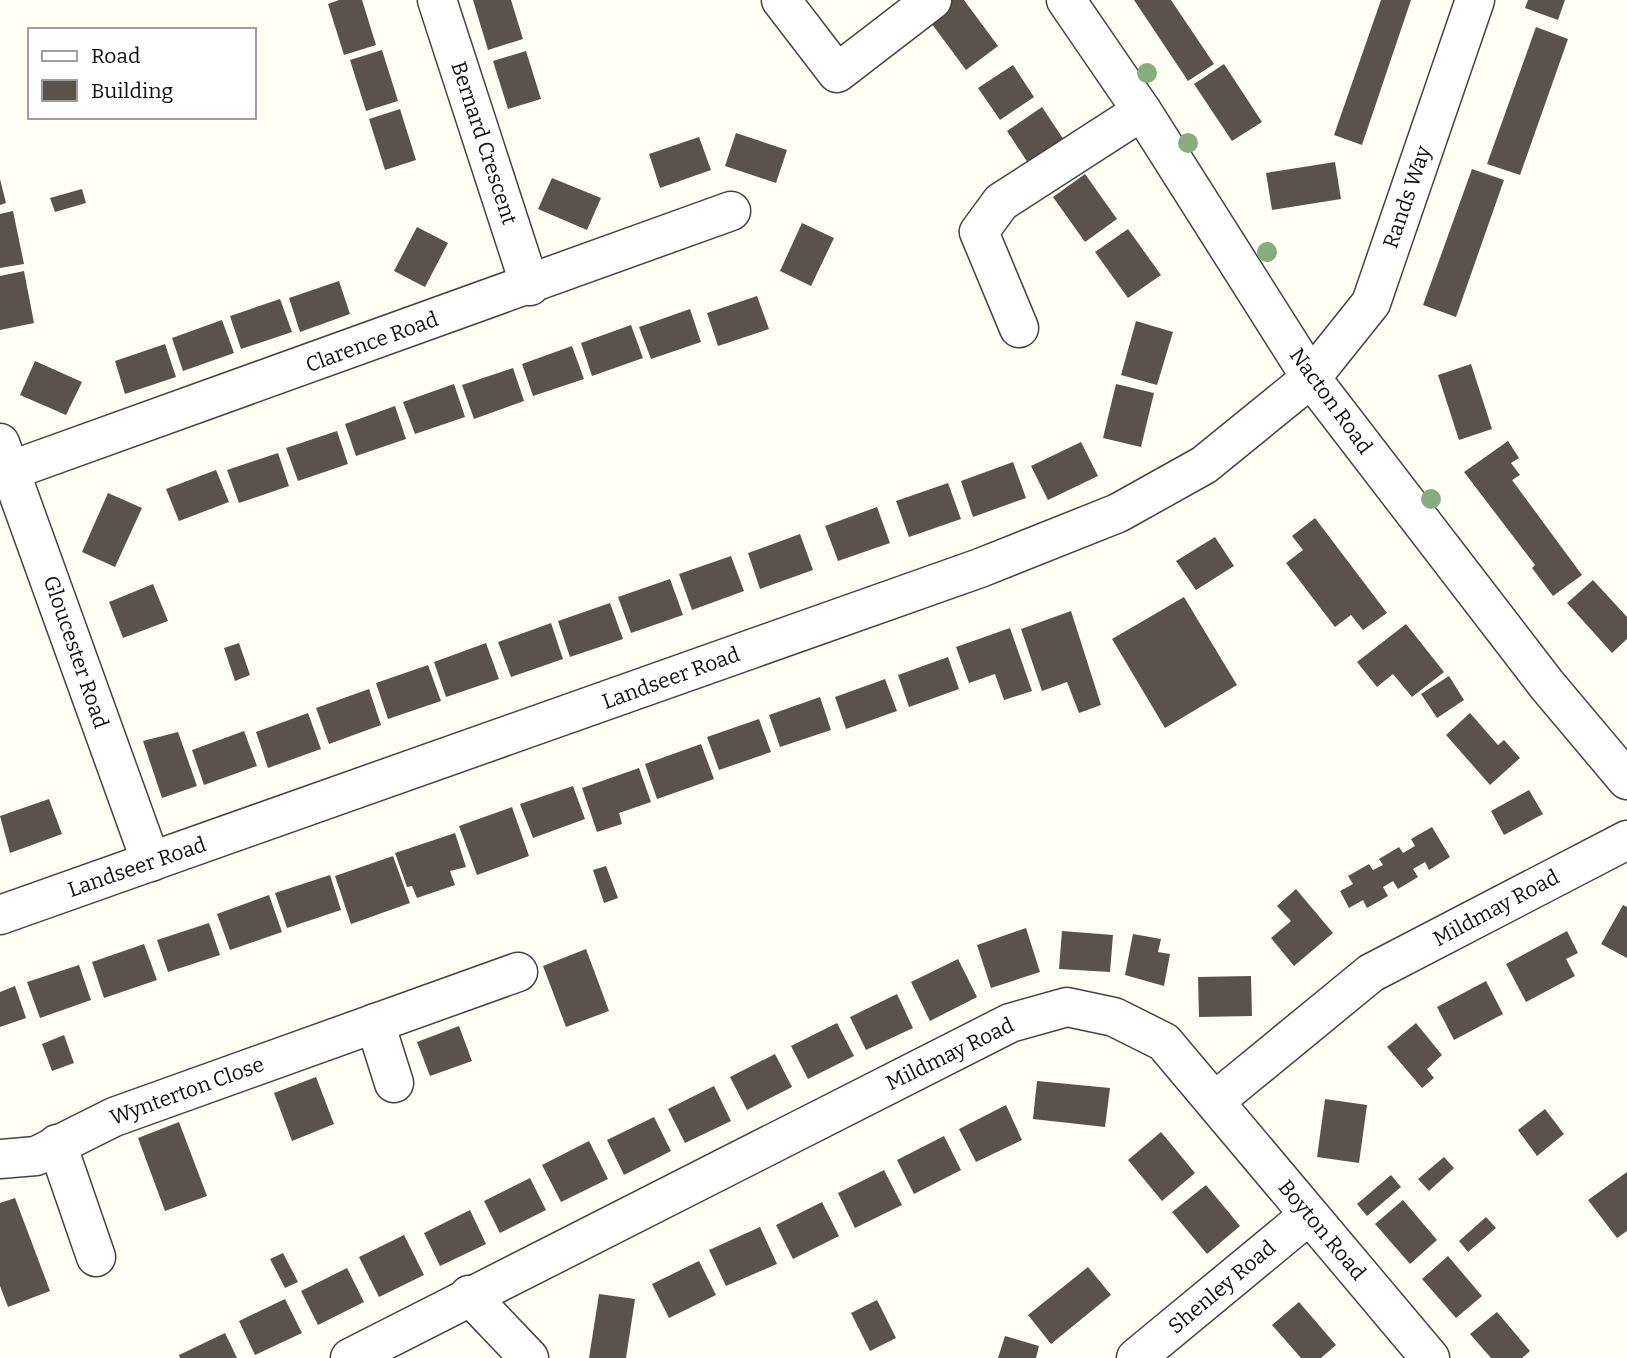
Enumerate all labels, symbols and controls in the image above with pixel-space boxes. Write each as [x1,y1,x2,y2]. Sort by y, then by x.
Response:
legend [28,28,256,119]
text: Road [91,43,140,69]
street label: Bernard Crescent [445,58,523,228]
text: Building [91,78,174,104]
street label: Rands Way [1377,142,1437,252]
street label: Clarence Road [302,306,442,378]
street label: Nacton Road [1284,343,1378,459]
street label: Gloucester Road [38,572,114,732]
street label: Landseer Road [599,641,743,715]
street label: Landseer Road [64,831,210,903]
street label: Mildmay Road [1429,864,1563,952]
street label: Mildmay Road [882,1012,1018,1096]
street label: Wynterton Close [106,1051,268,1131]
street label: Boyton Road [1273,1175,1371,1285]
street label: Shenley Road [1163,1235,1281,1339]

